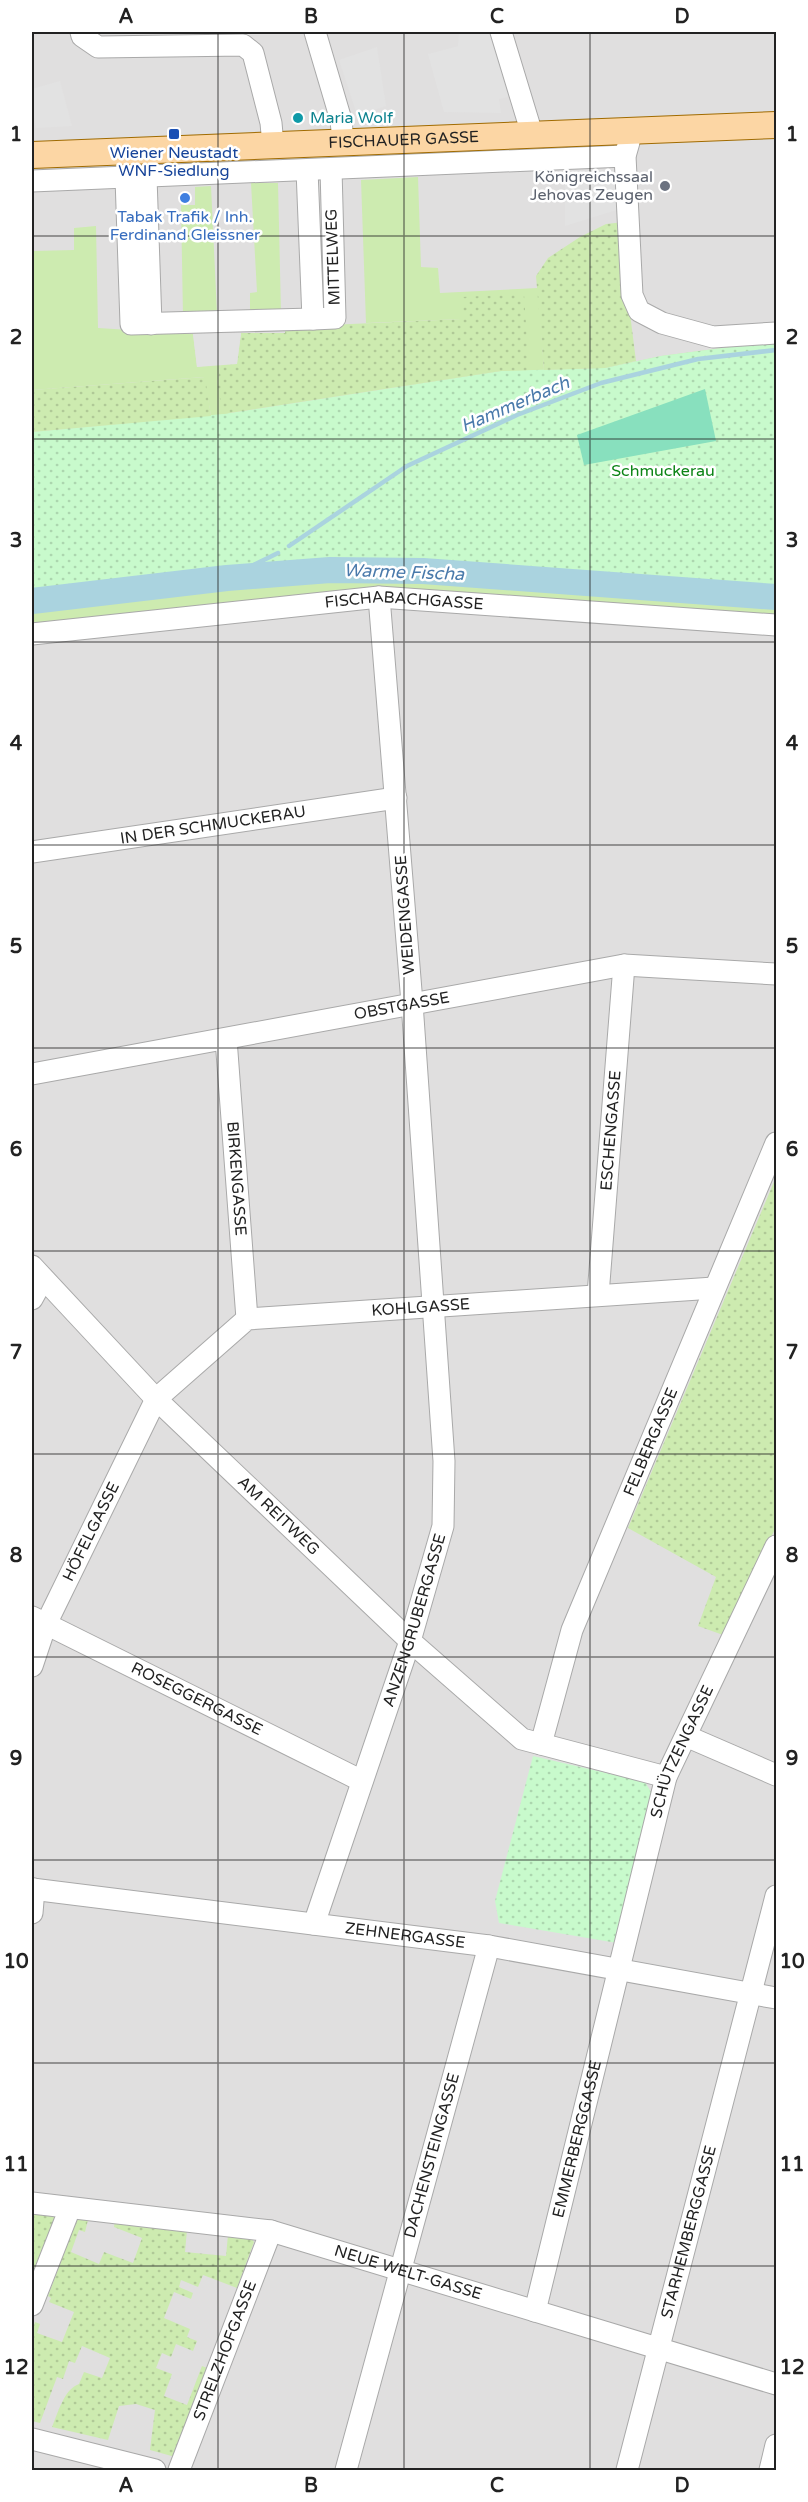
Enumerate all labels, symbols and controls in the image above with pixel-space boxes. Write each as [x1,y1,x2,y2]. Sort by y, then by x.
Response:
text: A [119,5,134,29]
text: B [304,5,318,29]
text: C [490,5,504,29]
text: D [674,5,690,29]
place label: Maria Wolf [310,108,394,128]
marker: Maria Wolf [291,111,305,125]
text: 1 [10,123,22,147]
text: 1 [786,123,798,147]
marker: Wiener Neustadt WNF-Siedlung [167,127,181,141]
street label: FISCHAUER GASSE [328,127,480,153]
place label: Wiener Neustadt WNF-Siedlung [110,143,238,181]
place label: Königreichssaal Jehovas Zeugen [530,167,653,205]
marker: Königreichssaal Jehovas Zeugen [658,179,672,193]
marker: Tabak Trafik / Inh. Ferdinand Gleissner [178,191,192,205]
place label: Tabak Trafik / Inh. Ferdinand Gleissner [110,207,261,245]
street label: MITTELWEG [321,208,345,306]
text: 2 [10,326,22,350]
text: 2 [786,326,798,350]
water label: Hammerbach [457,371,574,437]
park label: Schmuckerau [611,461,715,481]
text: 3 [10,529,22,553]
text: 3 [786,529,798,553]
water label: Warme Fischa [343,559,465,585]
street label: FISCHABACHGASSE [324,587,484,614]
text: 4 [10,732,23,756]
text: 4 [786,732,799,756]
street label: IN DER SCHMUCKERAU [119,802,307,849]
street label: WEIDENGASSE [391,854,419,976]
text: 5 [10,935,22,959]
text: 5 [786,935,798,959]
street label: OBSTGASSE [352,987,451,1025]
street label: ESCHENGASSE [596,1070,626,1191]
street label: BIRKENGASSE [222,1121,251,1237]
text: 6 [10,1138,22,1162]
text: 6 [786,1138,798,1162]
street label: KOHLGASSE [371,1294,471,1321]
text: 7 [10,1341,22,1365]
text: 7 [786,1341,798,1365]
street label: FELBERGASSE [619,1385,682,1499]
street label: AM REITWEG [233,1472,324,1559]
street label: HÖFELGASSE [58,1479,124,1585]
street label: ANZENGRUBERGASSE [378,1531,450,1710]
text: 8 [10,1544,22,1568]
text: 8 [786,1544,798,1568]
street label: ROSEGGERGASSE [128,1658,266,1740]
street label: SCHÜTZENGASSE [646,1682,718,1820]
text: 9 [10,1747,22,1771]
text: 9 [786,1747,798,1771]
street label: ZEHNERGASSE [344,1918,466,1953]
text: 10 [3,1950,29,1974]
text: 10 [779,1950,805,1974]
street label: EMMERBERGGASSE [548,2058,606,2220]
street label: DACHENSTEINGASSE [400,2071,464,2240]
street label: STARHEMBERGGASSE [657,2143,721,2321]
text: 11 [3,2153,29,2177]
text: 11 [779,2153,805,2177]
street label: NEUE WELT-GASSE [332,2241,485,2304]
street label: STRELZHOFGASSE [189,2278,261,2423]
text: 12 [3,2356,29,2380]
text: 12 [779,2356,805,2380]
text: A [119,2474,134,2498]
text: B [304,2474,318,2498]
text: C [490,2474,504,2498]
text: D [674,2474,690,2498]

